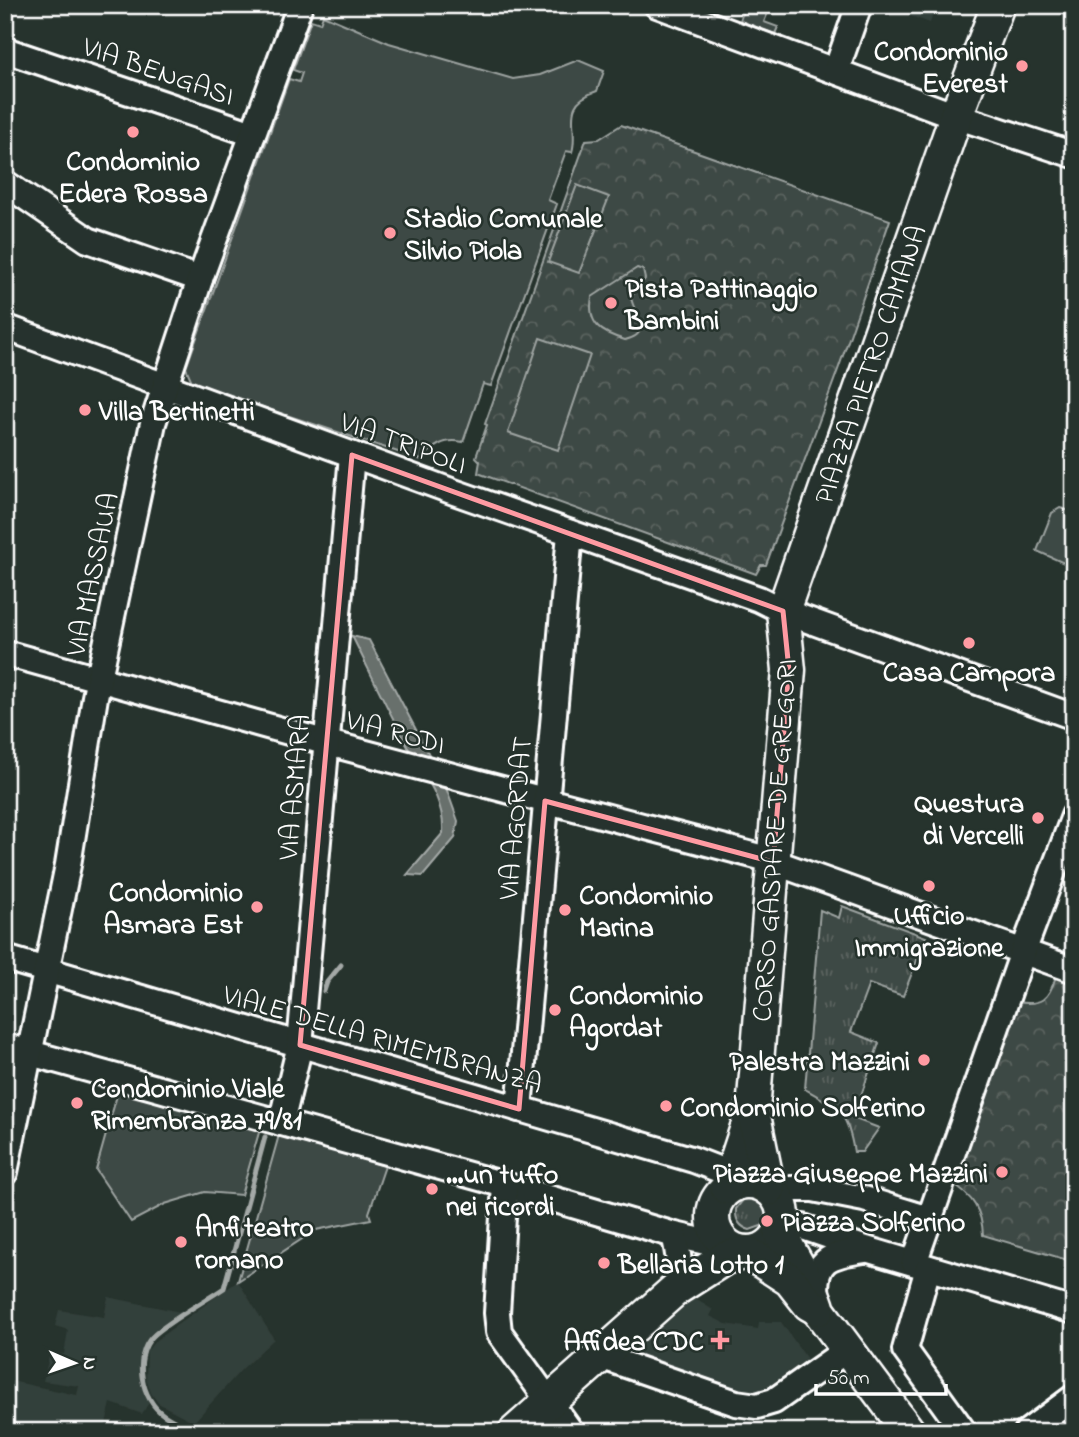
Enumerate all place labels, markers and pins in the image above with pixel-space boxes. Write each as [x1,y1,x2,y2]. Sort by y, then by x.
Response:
place label: Condominio Everest [874,33,1009,106]
marker: Condominio Everest [1014,58,1030,74]
marker: Condominio Edera Rossa [125,124,141,140]
place label: Condominio Edera Rossa [58,143,208,216]
place label: Stadio Comunale Silvio Piola [404,200,604,273]
marker: Stadio Comunale Silvio Piola [382,225,398,241]
place label: Pista Pattinaggio Bambini [623,270,818,343]
marker: Pista Pattinaggio Bambini [603,295,619,311]
place label: Villa Bertinetti [98,393,255,434]
marker: Villa Bertinetti [77,402,93,418]
marker: Casa Campora [961,635,977,651]
place label: Casa Campora [883,654,1055,695]
place label: Questura di Vercelli [914,785,1024,858]
marker: Questura di Vercelli [1030,810,1046,826]
place label: Condominio Asmara Est [103,874,244,947]
place label: Condominio Marina [579,877,713,950]
marker: Ufficio Immigrazione [921,878,937,894]
place label: Ufficio Immigrazione [854,897,1005,971]
marker: Condominio Asmara Est [249,899,265,915]
marker: Condominio Marina [557,902,573,918]
place label: Condominio Agordat [569,977,703,1051]
marker: Condominio Agordat [547,1002,563,1018]
place label: Palestra Mazzini [729,1043,910,1084]
marker: Palestra Mazzini [916,1052,932,1068]
place label: Condominio Viale Rimembranza 79/81 [91,1070,302,1143]
place label: Condominio Solferino [680,1089,925,1130]
marker: Condominio Viale Rimembranza 79/81 [69,1095,85,1111]
marker: Condominio Solferino [658,1098,674,1114]
place label: Piazza Giuseppe Mazzini [713,1155,988,1196]
place label: ...un tuffo nei ricordi [446,1156,558,1229]
marker: Piazza Giuseppe Mazzini [994,1164,1010,1180]
marker: ...un tuffo nei ricordi [424,1181,440,1197]
place label: Piazza Solferino [781,1204,965,1245]
place label: Anfiteatro romano [195,1209,314,1282]
marker: Piazza Solferino [759,1213,775,1229]
marker: Anfiteatro romano [173,1234,189,1250]
place label: Bellaria Lotto 1 [616,1246,784,1287]
marker: Bellaria Lotto 1 [596,1255,612,1271]
place label: Affidea CDC [564,1323,704,1364]
marker: Affidea CDC [710,1330,730,1350]

